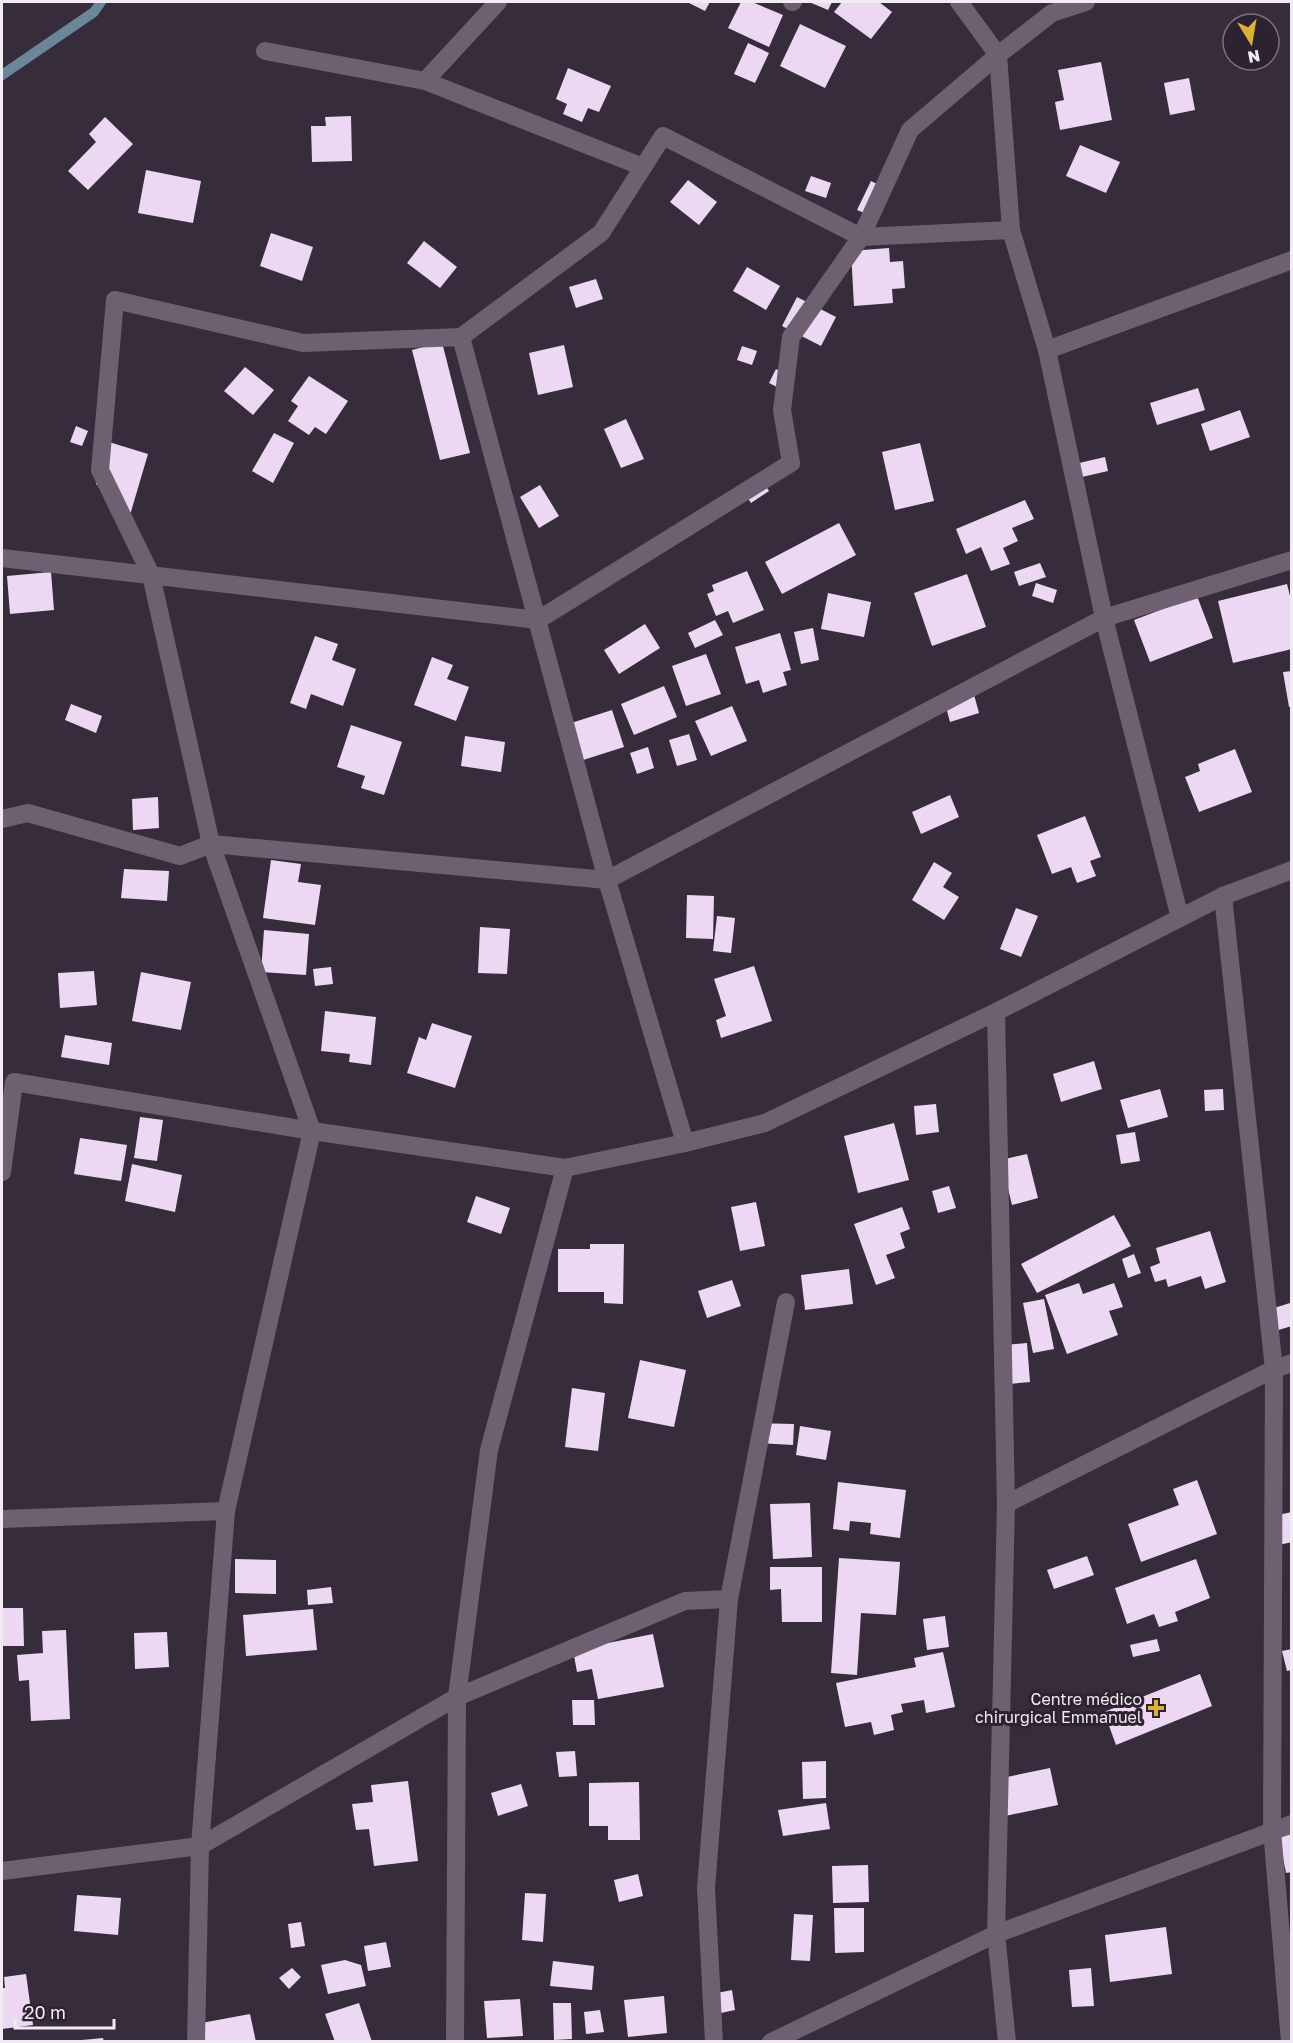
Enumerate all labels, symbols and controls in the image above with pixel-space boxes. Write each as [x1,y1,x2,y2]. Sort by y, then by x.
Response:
north arrow [1221,12,1281,72]
text: N [1246,46,1262,68]
place label: Centre médico chirurgical Emmanuel [975,1689,1142,1727]
marker: Centre médico chirurgical Emmanuel [1147,1699,1165,1717]
scale bar [15,1992,114,2030]
text: 20 m [24,2001,66,2023]

